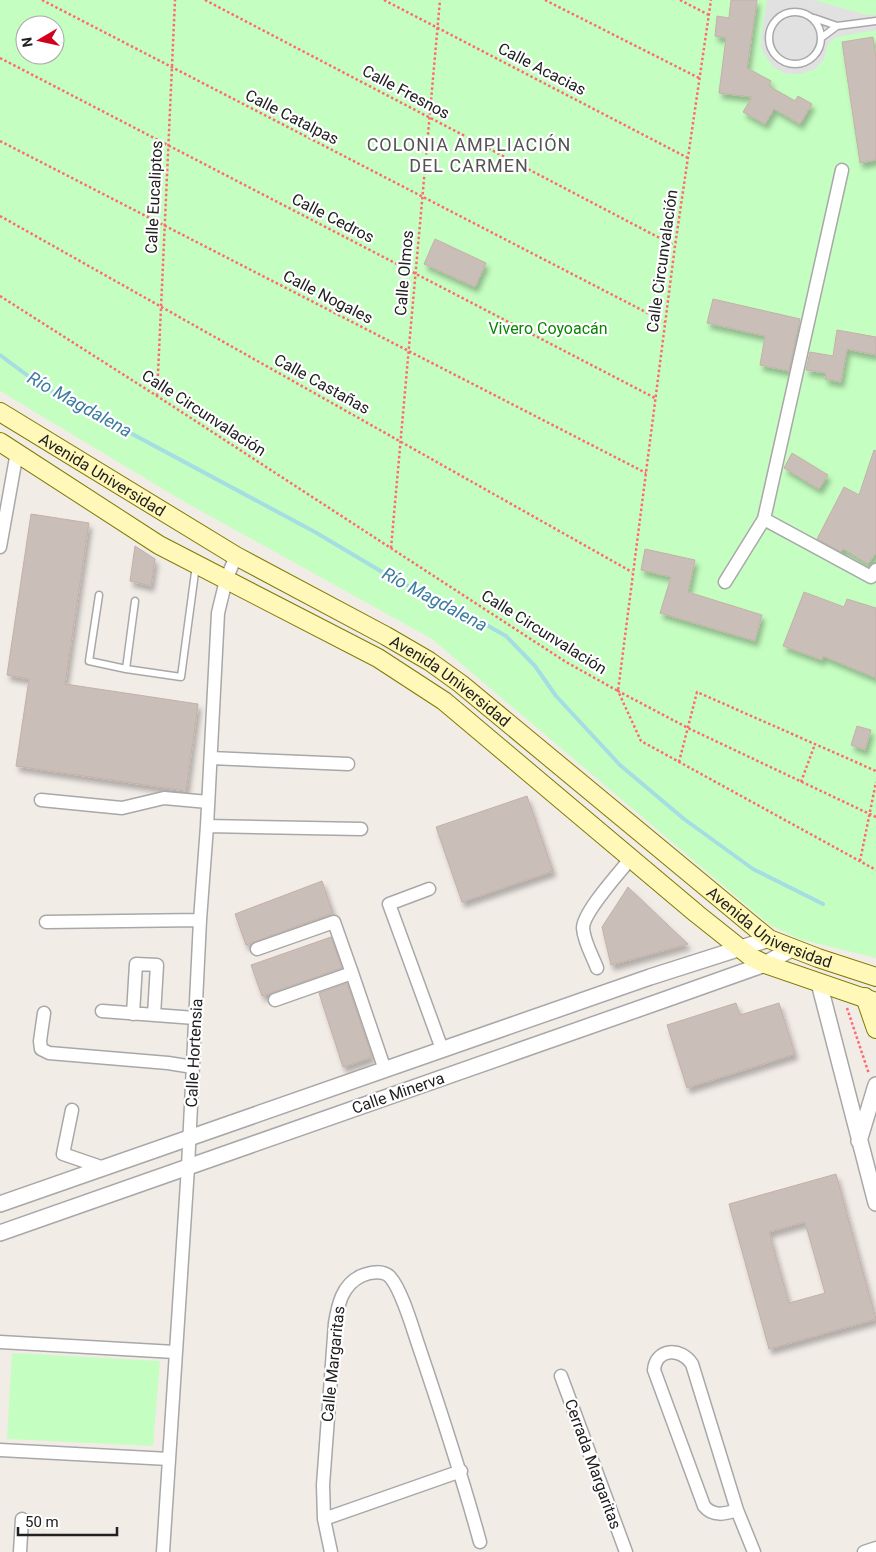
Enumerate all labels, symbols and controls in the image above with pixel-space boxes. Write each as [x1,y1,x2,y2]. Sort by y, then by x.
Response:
north arrow [15,15,65,65]
text: N [18,36,36,48]
street label: Calle Acacias [495,39,589,99]
street label: Calle Fresnos [359,61,453,123]
street label: Calle Catalpas [242,85,342,149]
district label: COLONIA AMPLIACIÓN DEL CARMEN [367,134,571,176]
street label: Calle Eucaliptos [142,140,166,254]
street label: Calle Circunvalación [643,188,681,334]
street label: Calle Cedros [289,189,377,247]
street label: Calle Olmos [391,229,417,317]
street label: Calle Nogales [280,266,376,328]
park label: Vivero Coyoacán [488,319,608,338]
street label: Calle Castañas [271,350,373,418]
street label: Calle Circunvalación [138,366,270,460]
water label: Río Magdalena [24,367,136,441]
street label: Avenida Universidad [36,429,169,520]
water label: Río Magdalena [379,562,491,636]
street label: Calle Circunvalación [478,586,610,678]
street label: Avenida Universidad [387,631,514,731]
street label: Avenida Universidad [703,882,834,971]
street label: Calle Hortensia [182,998,206,1108]
street label: Calle Minerva [349,1068,447,1118]
street label: Calle Margaritas [317,1305,349,1423]
street label: Cerrada Margaritas [561,1396,625,1532]
scale bar [18,1504,116,1536]
text: 50 m [25,1513,59,1531]

